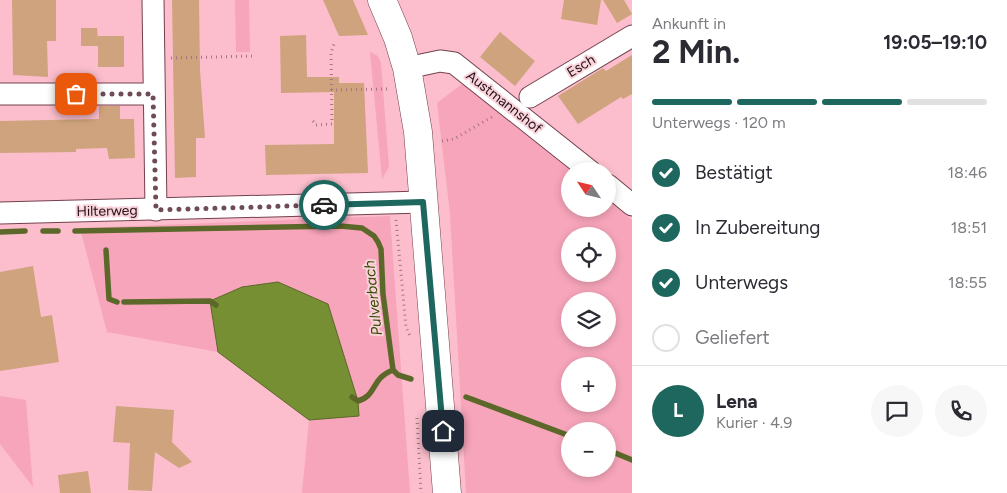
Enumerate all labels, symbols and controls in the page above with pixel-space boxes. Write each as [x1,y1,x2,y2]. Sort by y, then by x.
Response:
text: Ankunft in [652,14,726,33]
text: 19:05–19:10 [883,31,987,54]
text: 2 Min. [652,33,740,71]
street label: Esch [564,51,598,81]
street label: Austmannshof [463,67,546,137]
pin [55,73,97,115]
icon: bag [62,80,90,108]
text: Unterwegs · 120 m [652,113,786,132]
icon: check [652,159,680,187]
text: Bestätigt [695,161,773,184]
north arrow [561,162,616,218]
map controls [561,162,616,477]
text: 18:46 [948,163,987,182]
courier [299,180,349,230]
icon: car [310,191,338,219]
street label: Hilterweg [76,202,138,220]
icon: check [652,214,680,242]
text: In Zubereitung [695,216,820,239]
text: 18:51 [951,218,987,237]
button: locate [561,227,616,282]
water label: Pulverbach [360,260,386,336]
icon: check [652,269,680,297]
text: Unterwegs [695,271,788,294]
text: 18:55 [948,273,987,292]
button: layers [561,292,616,347]
text: Geliefert [695,326,770,349]
button: + [561,357,616,412]
button: chat [871,385,923,437]
button: phone [935,385,987,437]
text: Lena [716,390,758,413]
text: L [673,399,683,422]
pin [422,410,464,452]
text: Kurier · 4.9 [716,413,792,432]
icon: home [429,417,457,445]
button: − [561,422,616,477]

